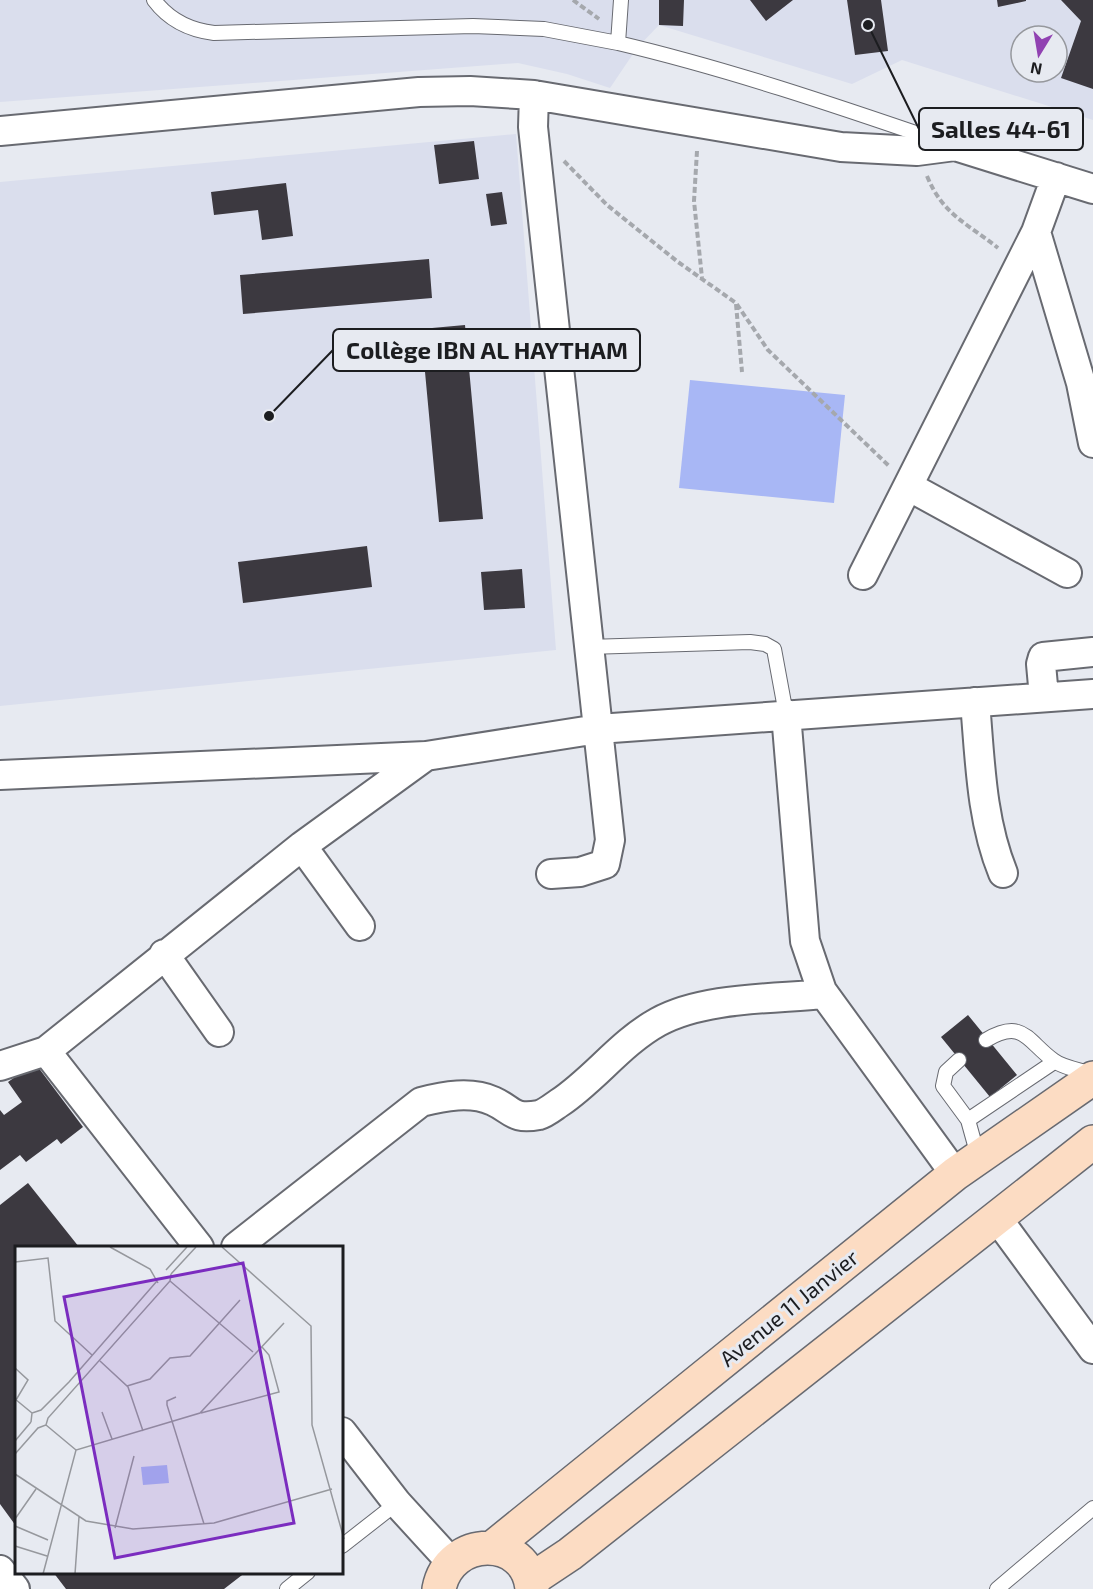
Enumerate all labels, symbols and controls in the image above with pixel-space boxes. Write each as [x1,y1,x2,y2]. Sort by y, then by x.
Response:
north arrow [1009,24,1069,84]
text: N [1029,59,1044,80]
callout: Salles 44-61 [919,108,1083,150]
text: Salles 44-61 [931,114,1071,143]
callout: Collège IBN AL HAYTHAM [333,329,640,371]
text: Collège IBN AL HAYTHAM [346,335,628,364]
street label: Avenue 11 Janvier [714,1243,863,1371]
inset map [15,1246,344,1574]

